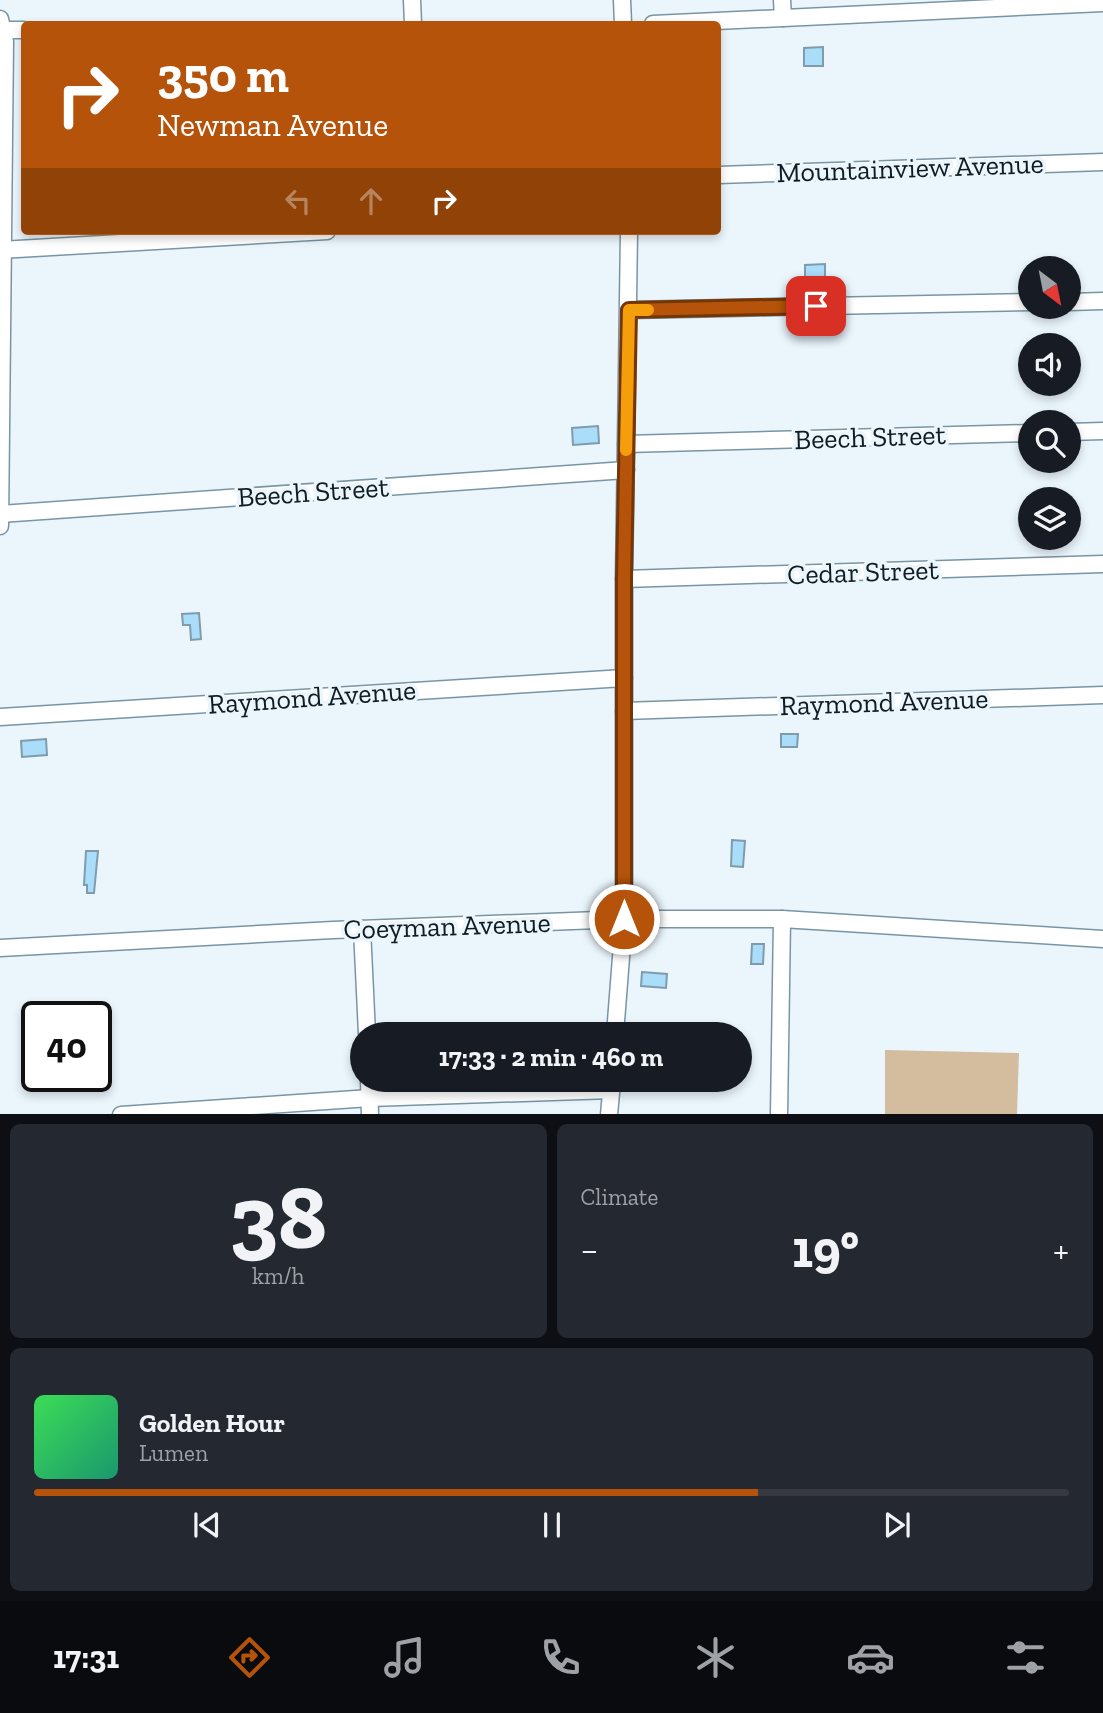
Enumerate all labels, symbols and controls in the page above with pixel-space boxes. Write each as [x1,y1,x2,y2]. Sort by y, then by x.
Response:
text: 350 m [157,46,289,105]
icon: right [42,49,133,140]
text: Newman Avenue [157,106,388,144]
street label: Mountainview Avenue [776,147,1044,189]
icon: left [279,182,317,220]
icon: ahead [352,182,390,220]
icon: right [425,182,463,220]
north arrow [1018,256,1082,318]
map controls [1018,256,1081,550]
pin [786,276,846,336]
icon: arrive [797,287,835,325]
button: sound [1018,333,1081,396]
button: search [1018,410,1081,473]
street label: Beech Street [794,418,947,456]
street label: Beech Street [236,470,390,514]
button: layers [1018,487,1081,550]
street label: Cedar Street [787,553,940,591]
street label: Raymond Avenue [207,673,417,721]
street label: Raymond Avenue [779,682,989,722]
position arrow [587,882,661,956]
street label: Coeyman Avenue [343,906,551,946]
speed limit sign: 40 [21,1001,112,1092]
text: 17:33 · 2 min · 460 m [439,1041,663,1073]
text: 38 [229,1162,327,1271]
text: Climate [581,1183,658,1211]
text: 19° [792,1218,859,1280]
text: − [581,1227,598,1273]
text: + [1053,1227,1069,1273]
text: km/h [252,1262,305,1290]
text: Golden Hour [139,1407,285,1439]
text: Lumen [139,1439,208,1467]
icon: previous [188,1506,226,1544]
icon: pause [533,1506,571,1544]
icon: next [878,1506,916,1544]
icon: directions [225,1633,274,1682]
icon: music [380,1633,429,1682]
icon: phone [536,1633,585,1682]
icon: climate [691,1633,740,1682]
icon: car [846,1633,895,1682]
icon: filters [1001,1633,1050,1682]
text: 17:31 [53,1638,119,1676]

